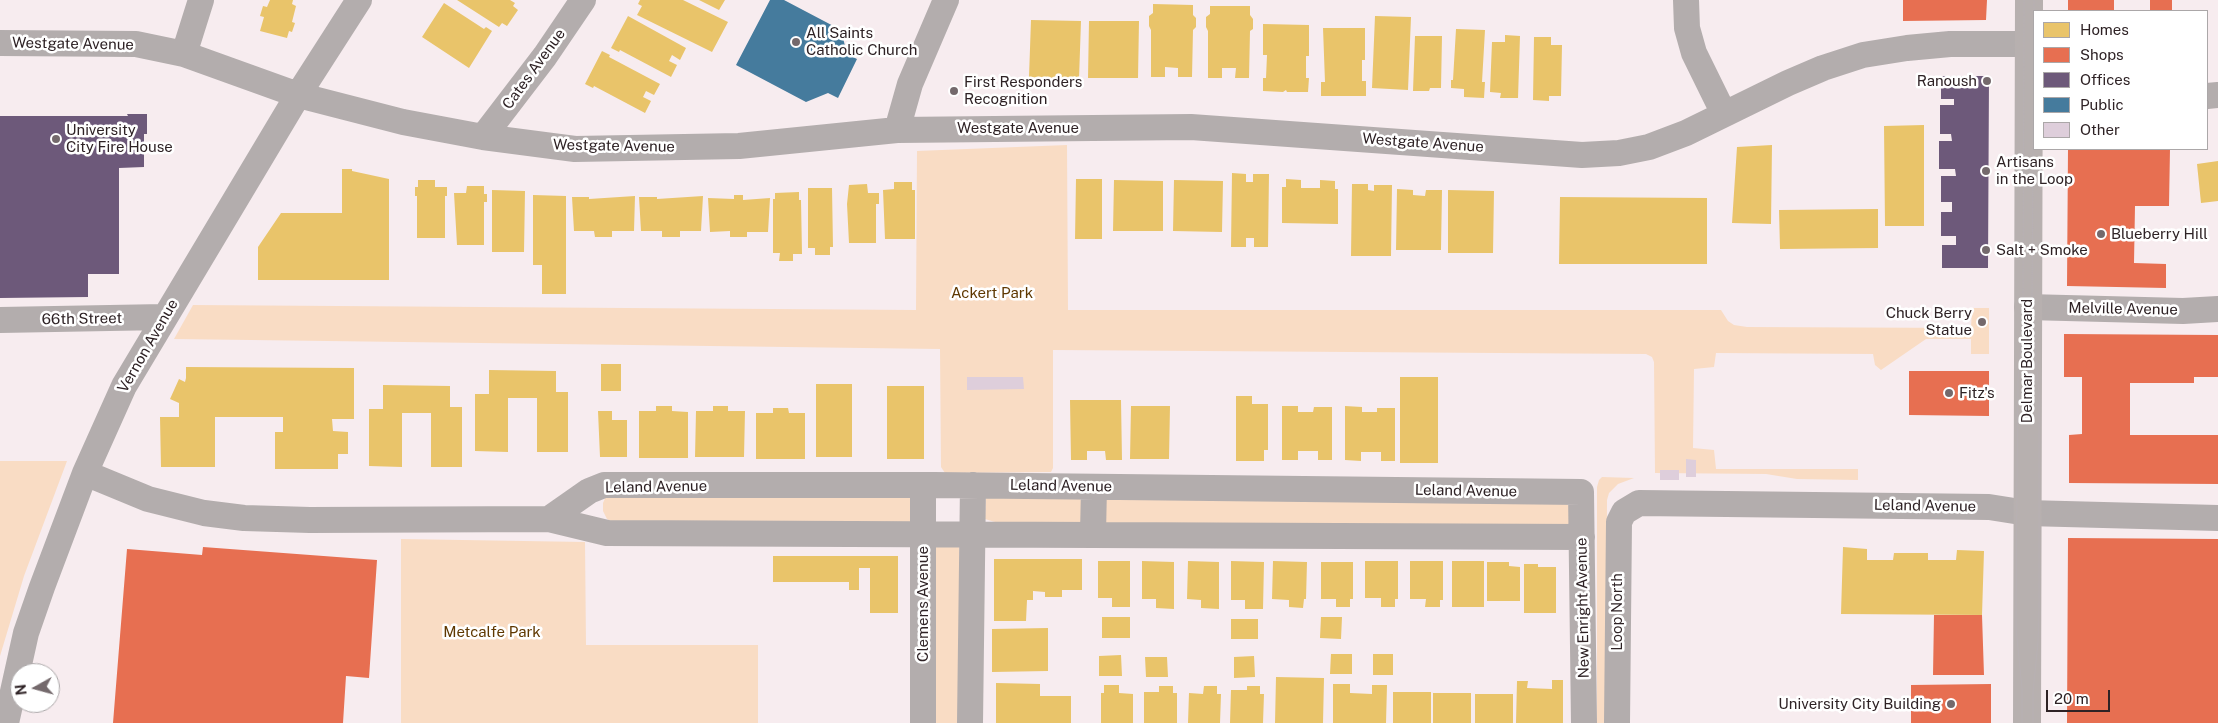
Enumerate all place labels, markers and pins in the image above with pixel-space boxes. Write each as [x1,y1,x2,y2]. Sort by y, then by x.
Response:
place label: All Saints Catholic Church [806,24,917,59]
marker: All Saints Catholic Church [790,36,802,48]
place label: Ranoush [1917,72,1977,90]
place label: First Responders Recognition [964,73,1082,108]
marker: Ranoush [1981,75,1993,87]
marker: First Responders Recognition [948,85,960,97]
place label: University City Fire House [66,121,173,156]
marker: University City Fire House [50,133,62,145]
place label: Artisans in the Loop [1996,153,2073,188]
marker: Artisans in the Loop [1980,165,1992,177]
place label: Blueberry Hill [2111,225,2208,243]
marker: Blueberry Hill [2095,228,2107,240]
place label: Salt + Smoke [1996,241,2088,259]
marker: Salt + Smoke [1980,244,1992,256]
place label: Chuck Berry Statue [1886,304,1972,339]
marker: Chuck Berry Statue [1976,316,1988,328]
place label: Fitz's [1959,384,1994,402]
marker: Fitz's [1943,387,1955,399]
place label: University City Building [1778,695,1941,713]
marker: University City Building [1945,698,1957,710]

